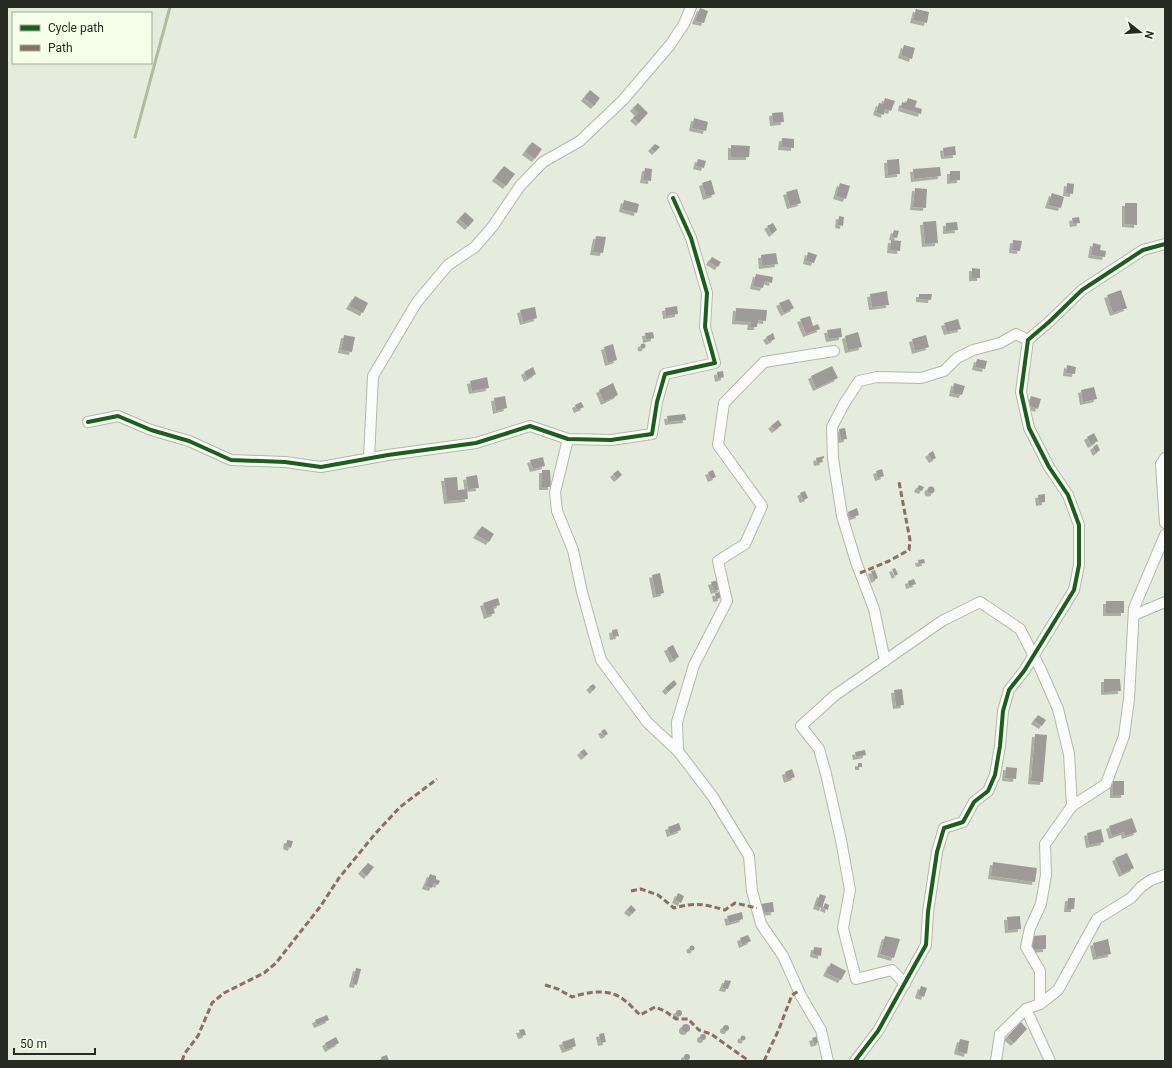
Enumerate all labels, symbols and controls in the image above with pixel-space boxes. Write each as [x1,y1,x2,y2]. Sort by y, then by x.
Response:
legend [12,12,152,64]
north arrow [1120,12,1160,52]
text: Cycle path [48,21,104,35]
text: N [1142,29,1156,41]
text: Path [48,41,73,55]
scale bar [14,1030,95,1056]
text: 50 m [20,1037,47,1051]

